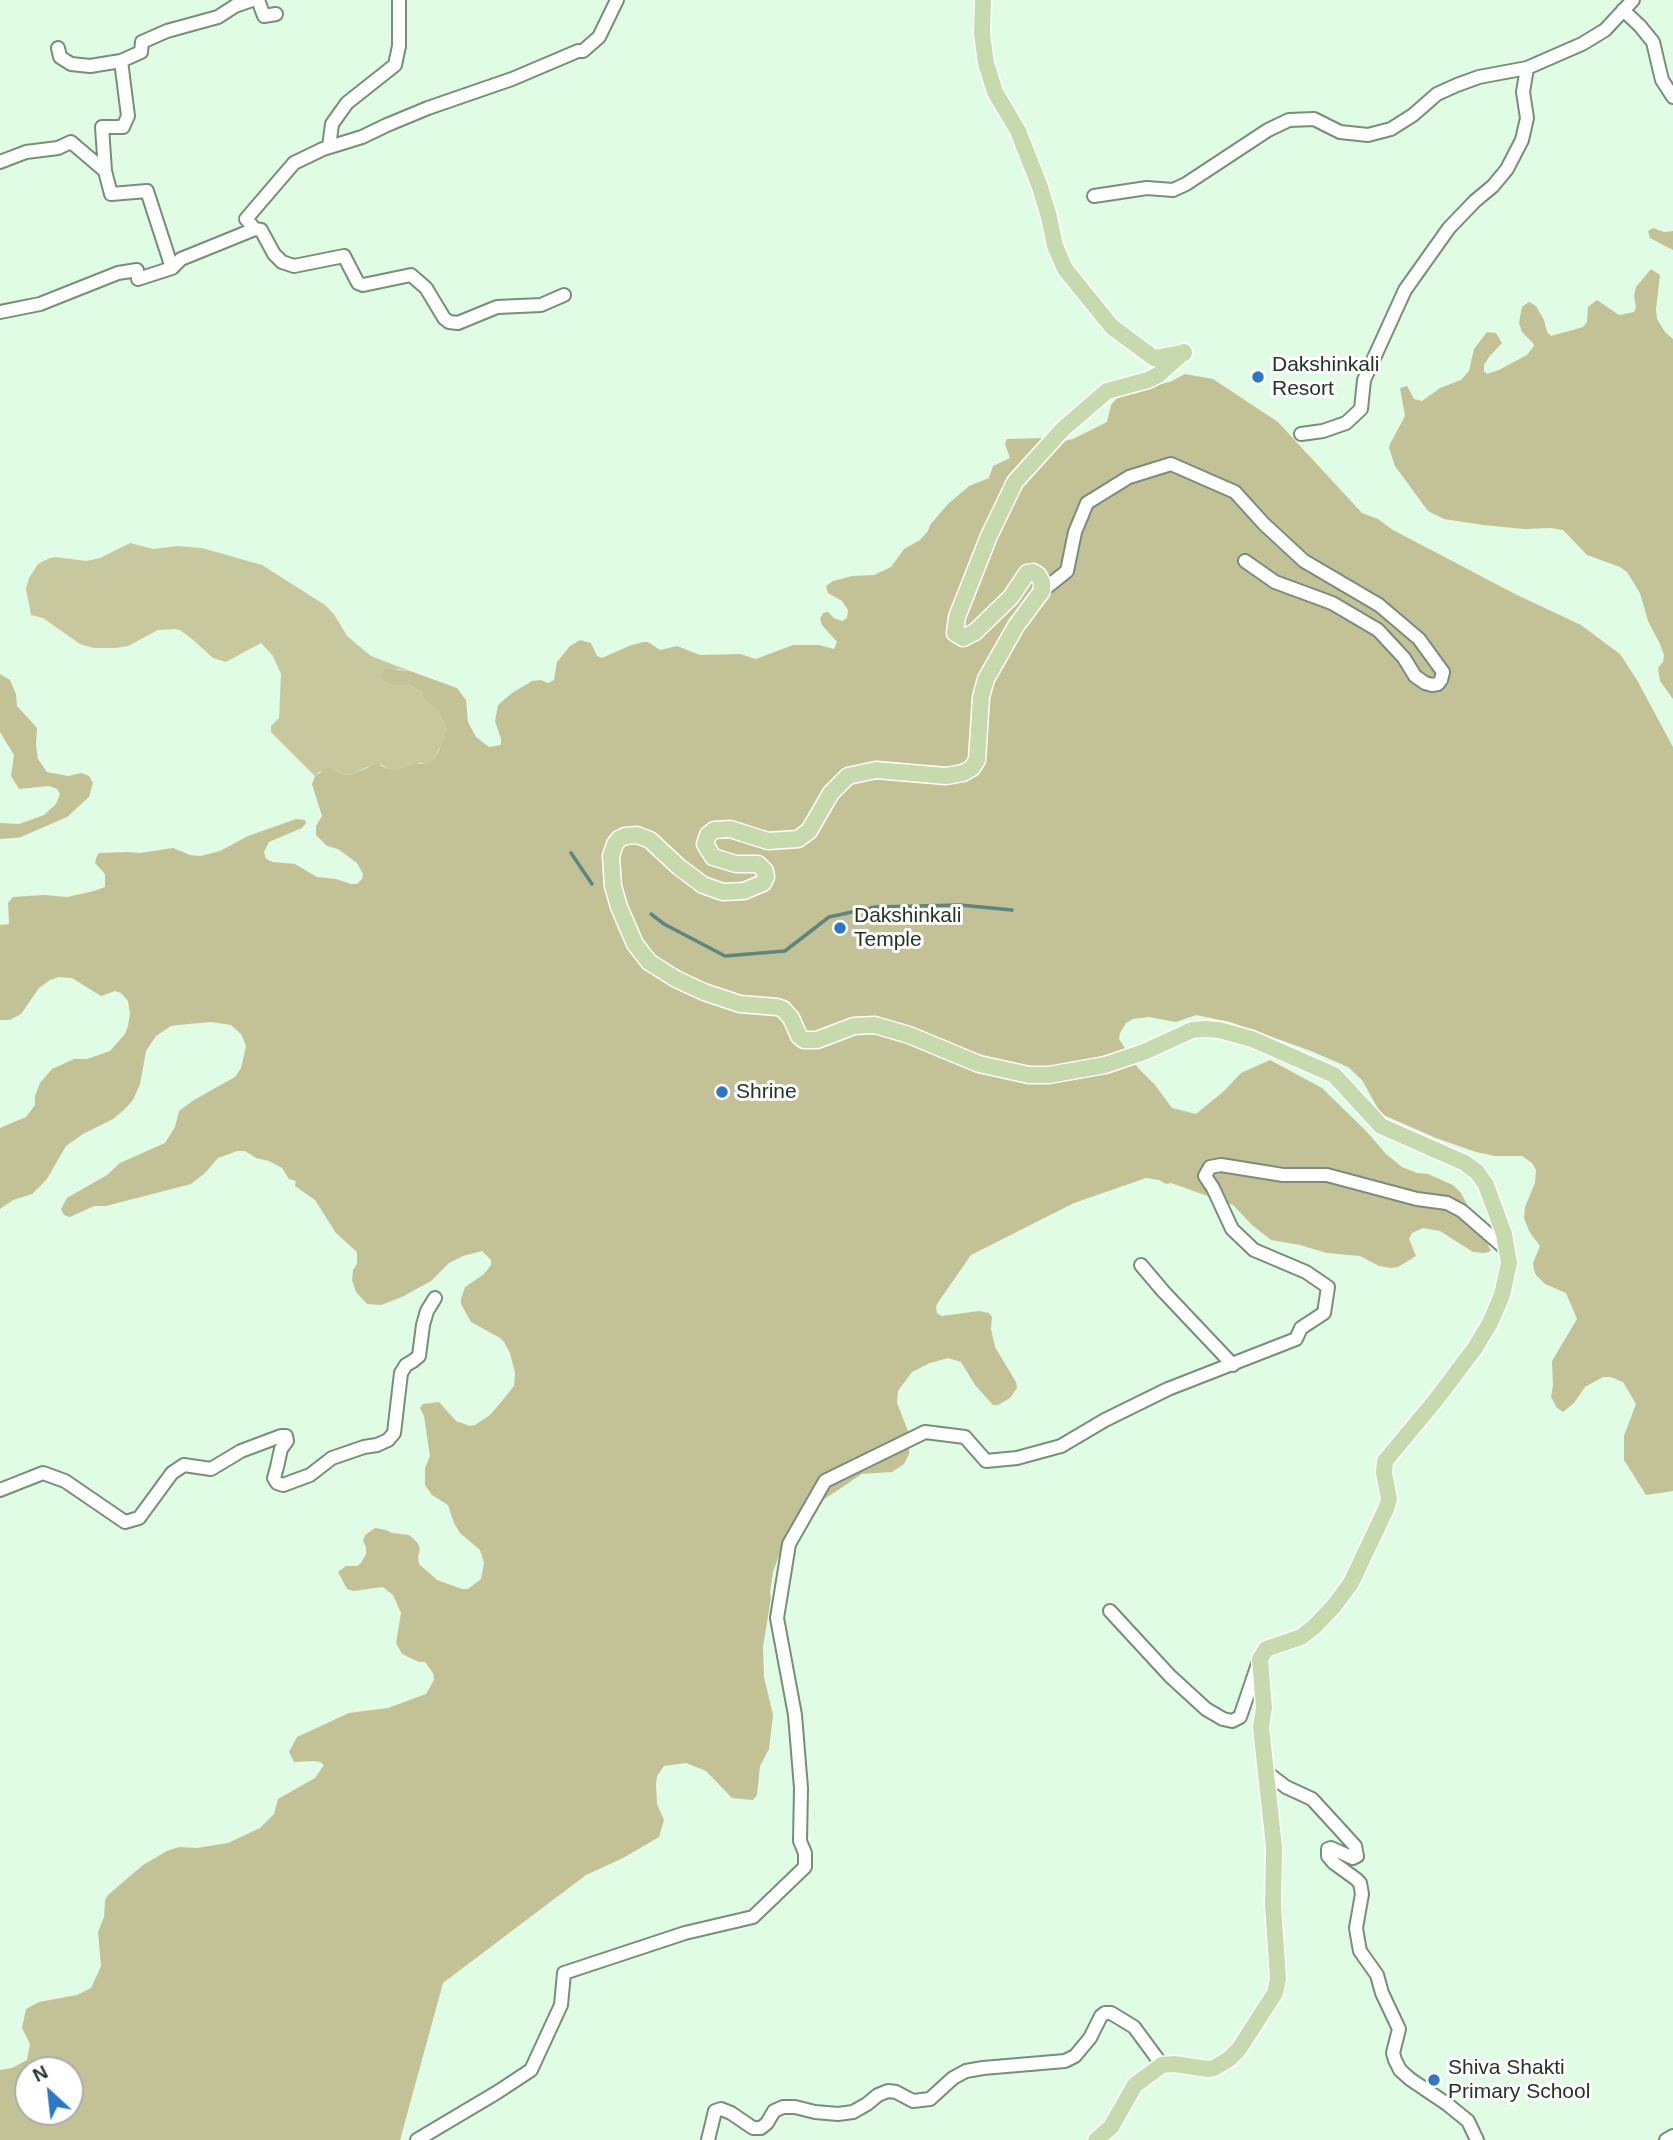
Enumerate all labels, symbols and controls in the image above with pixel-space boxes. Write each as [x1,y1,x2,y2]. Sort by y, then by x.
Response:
place label: Dakshinkali Resort [1272,352,1379,402]
marker: Dakshinkali Resort [1250,369,1266,385]
place label: Dakshinkali Temple [854,903,961,953]
marker: Dakshinkali Temple [832,920,848,936]
place label: Shrine [736,1079,797,1105]
marker: Shrine [714,1084,730,1100]
place label: Shiva Shakti Primary School [1448,2055,1590,2105]
north arrow [14,2056,84,2126]
text: N [29,2061,51,2086]
marker: Shiva Shakti Primary School [1426,2072,1442,2088]

